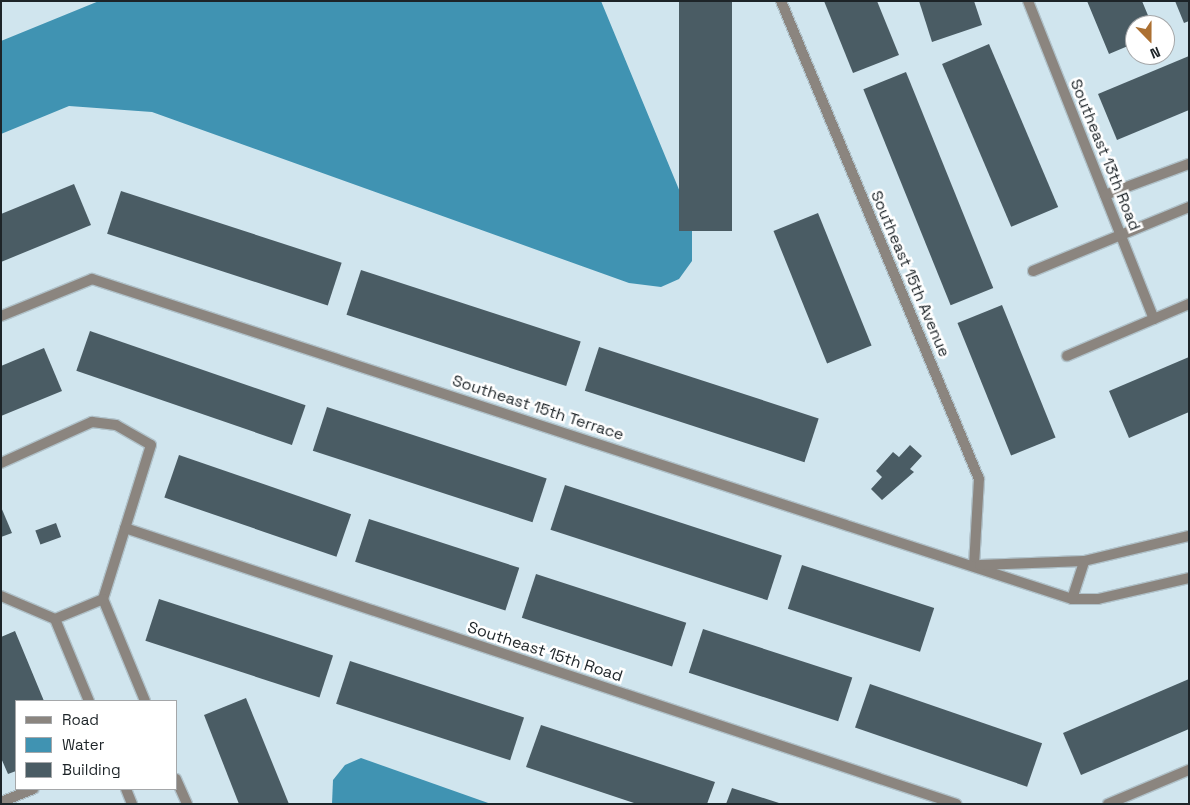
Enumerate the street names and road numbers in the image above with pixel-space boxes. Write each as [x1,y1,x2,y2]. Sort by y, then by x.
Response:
street label: Southeast 13th Road [1066,76,1144,234]
street label: Southeast 15th Avenue [866,188,954,360]
street label: Southeast 15th Terrace [450,371,626,445]
street label: Southeast 15th Road [465,618,625,686]

